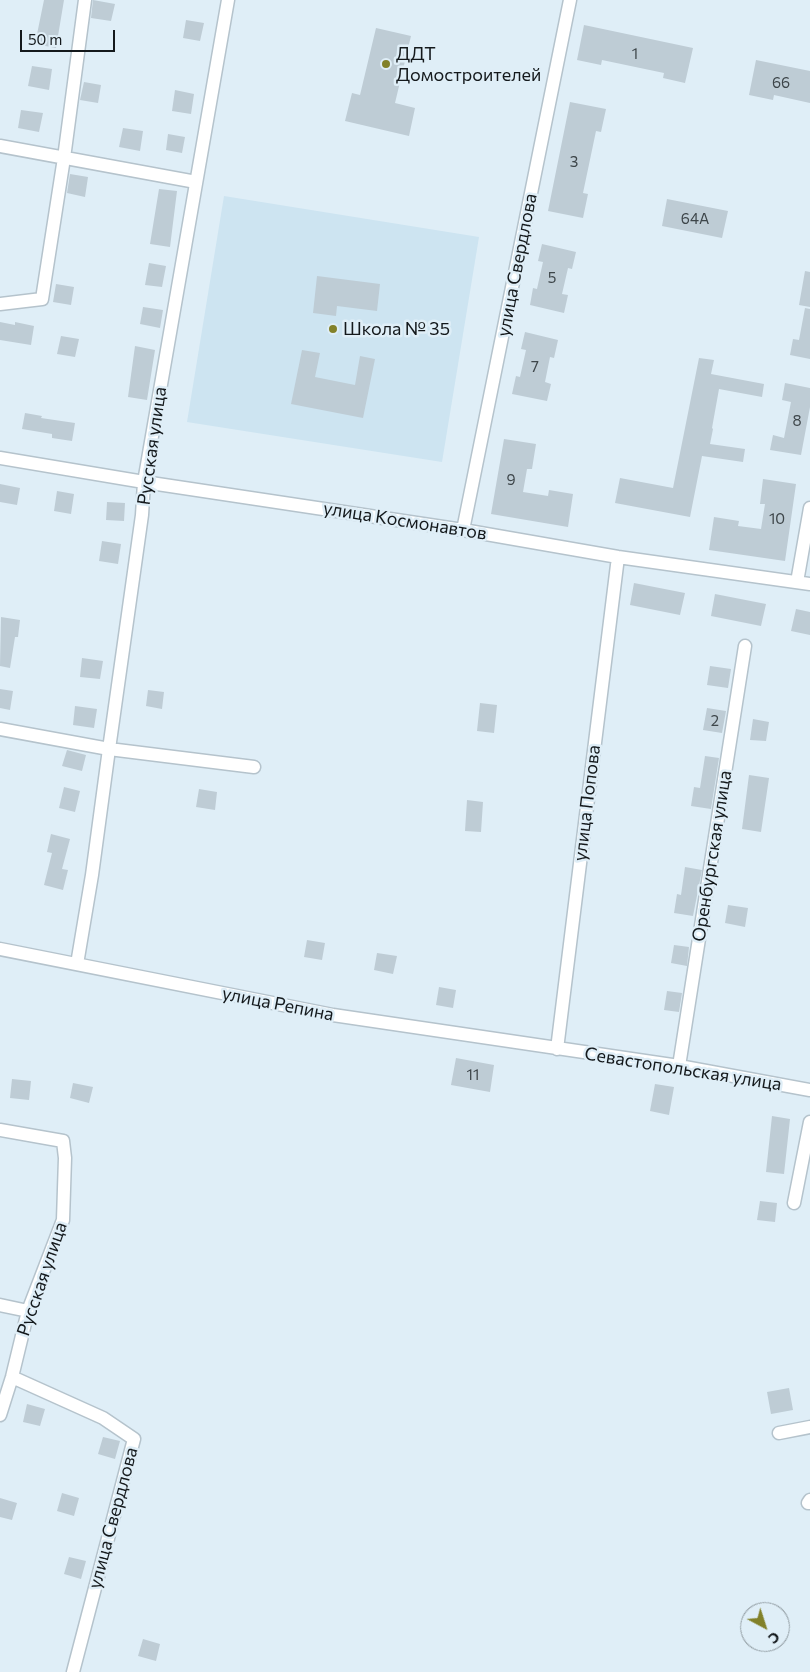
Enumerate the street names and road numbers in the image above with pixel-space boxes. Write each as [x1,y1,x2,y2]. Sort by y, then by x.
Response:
street label: улица Свердлова [493,192,541,338]
street label: Русская улица [133,385,171,507]
street label: улица Космонавтов [322,497,488,545]
street label: улица Попова [569,744,605,862]
street label: Оренбургская улица [688,769,736,943]
street label: улица Репина [220,983,336,1025]
street label: Севастопольская улица [583,1043,783,1095]
street label: Русская улица [12,1219,72,1339]
street label: улица Свердлова [84,1445,142,1591]

